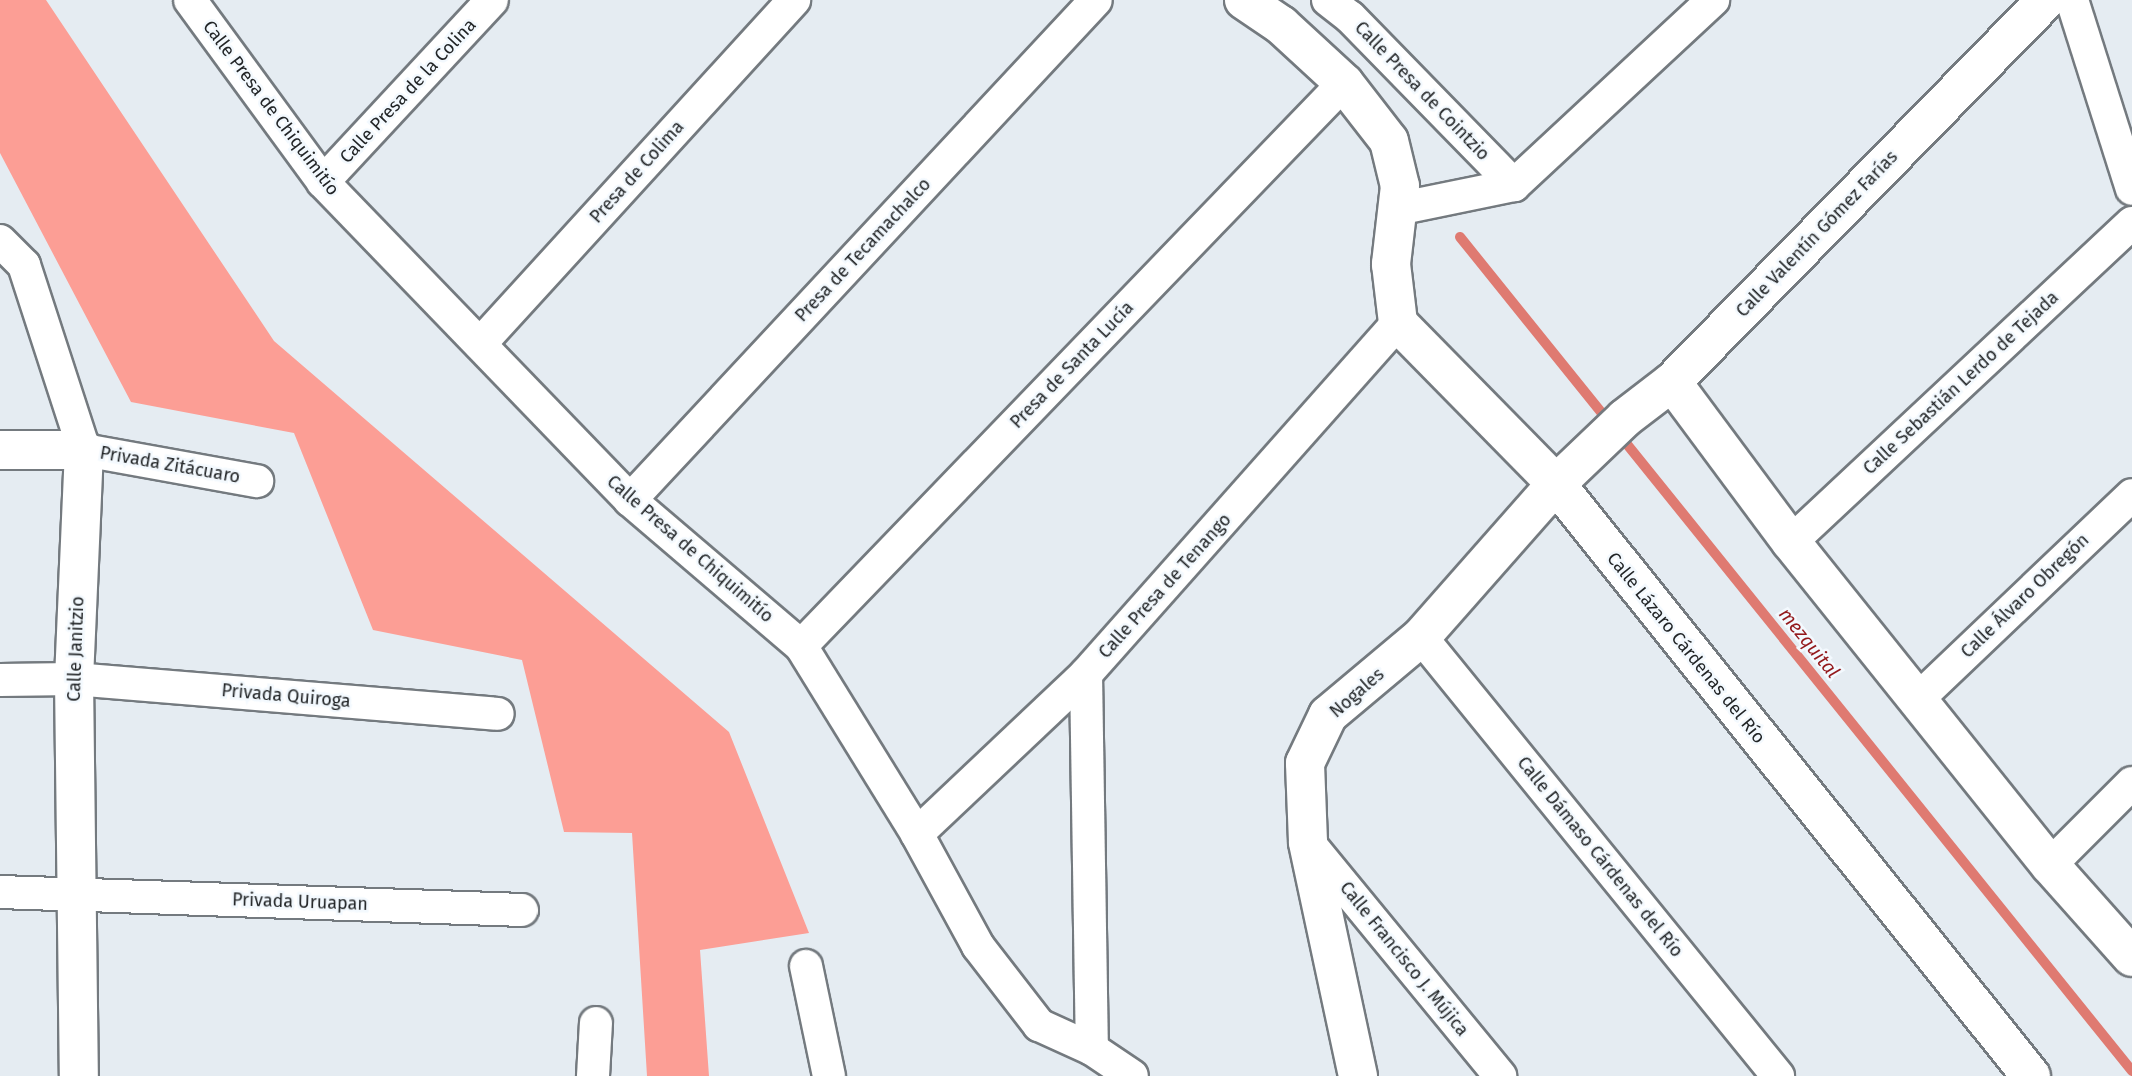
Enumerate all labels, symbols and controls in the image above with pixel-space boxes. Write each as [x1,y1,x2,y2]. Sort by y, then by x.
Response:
street label: Calle Presa de la Colina [335,14,481,168]
street label: Calle Presa de Chiquimitío [198,16,344,200]
street label: Calle Presa de Cointzio [1350,17,1494,165]
street label: Presa de Colima [585,116,689,228]
street label: Calle Valentín Gómez Farías [1732,146,1902,322]
street label: Presa de Tecamachalco [791,174,935,326]
street label: Calle Sebastián Lerdo de Tejada [1859,287,2063,479]
street label: Presa de Santa Lucía [1006,297,1138,433]
street label: Privada Zitácuaro [98,442,242,488]
street label: Calle Presa de Chiquimitío [602,471,778,627]
street label: Calle Presa de Tenango [1094,509,1236,663]
street label: Calle Álvaro Obregón [1957,529,2093,663]
street label: Calle Lázaro Cárdenas del Río [1602,548,1770,748]
street label: Calle Janitzio [63,596,89,702]
water label: mezquital [1774,603,1844,683]
street label: Nogales [1325,664,1389,722]
street label: Privada Quiroga [221,680,351,712]
street label: Calle Dámaso Cárdenas del Río [1512,752,1688,962]
street label: Calle Francisco J. Mújica [1335,877,1473,1041]
street label: Privada Uruapan [232,889,368,915]

